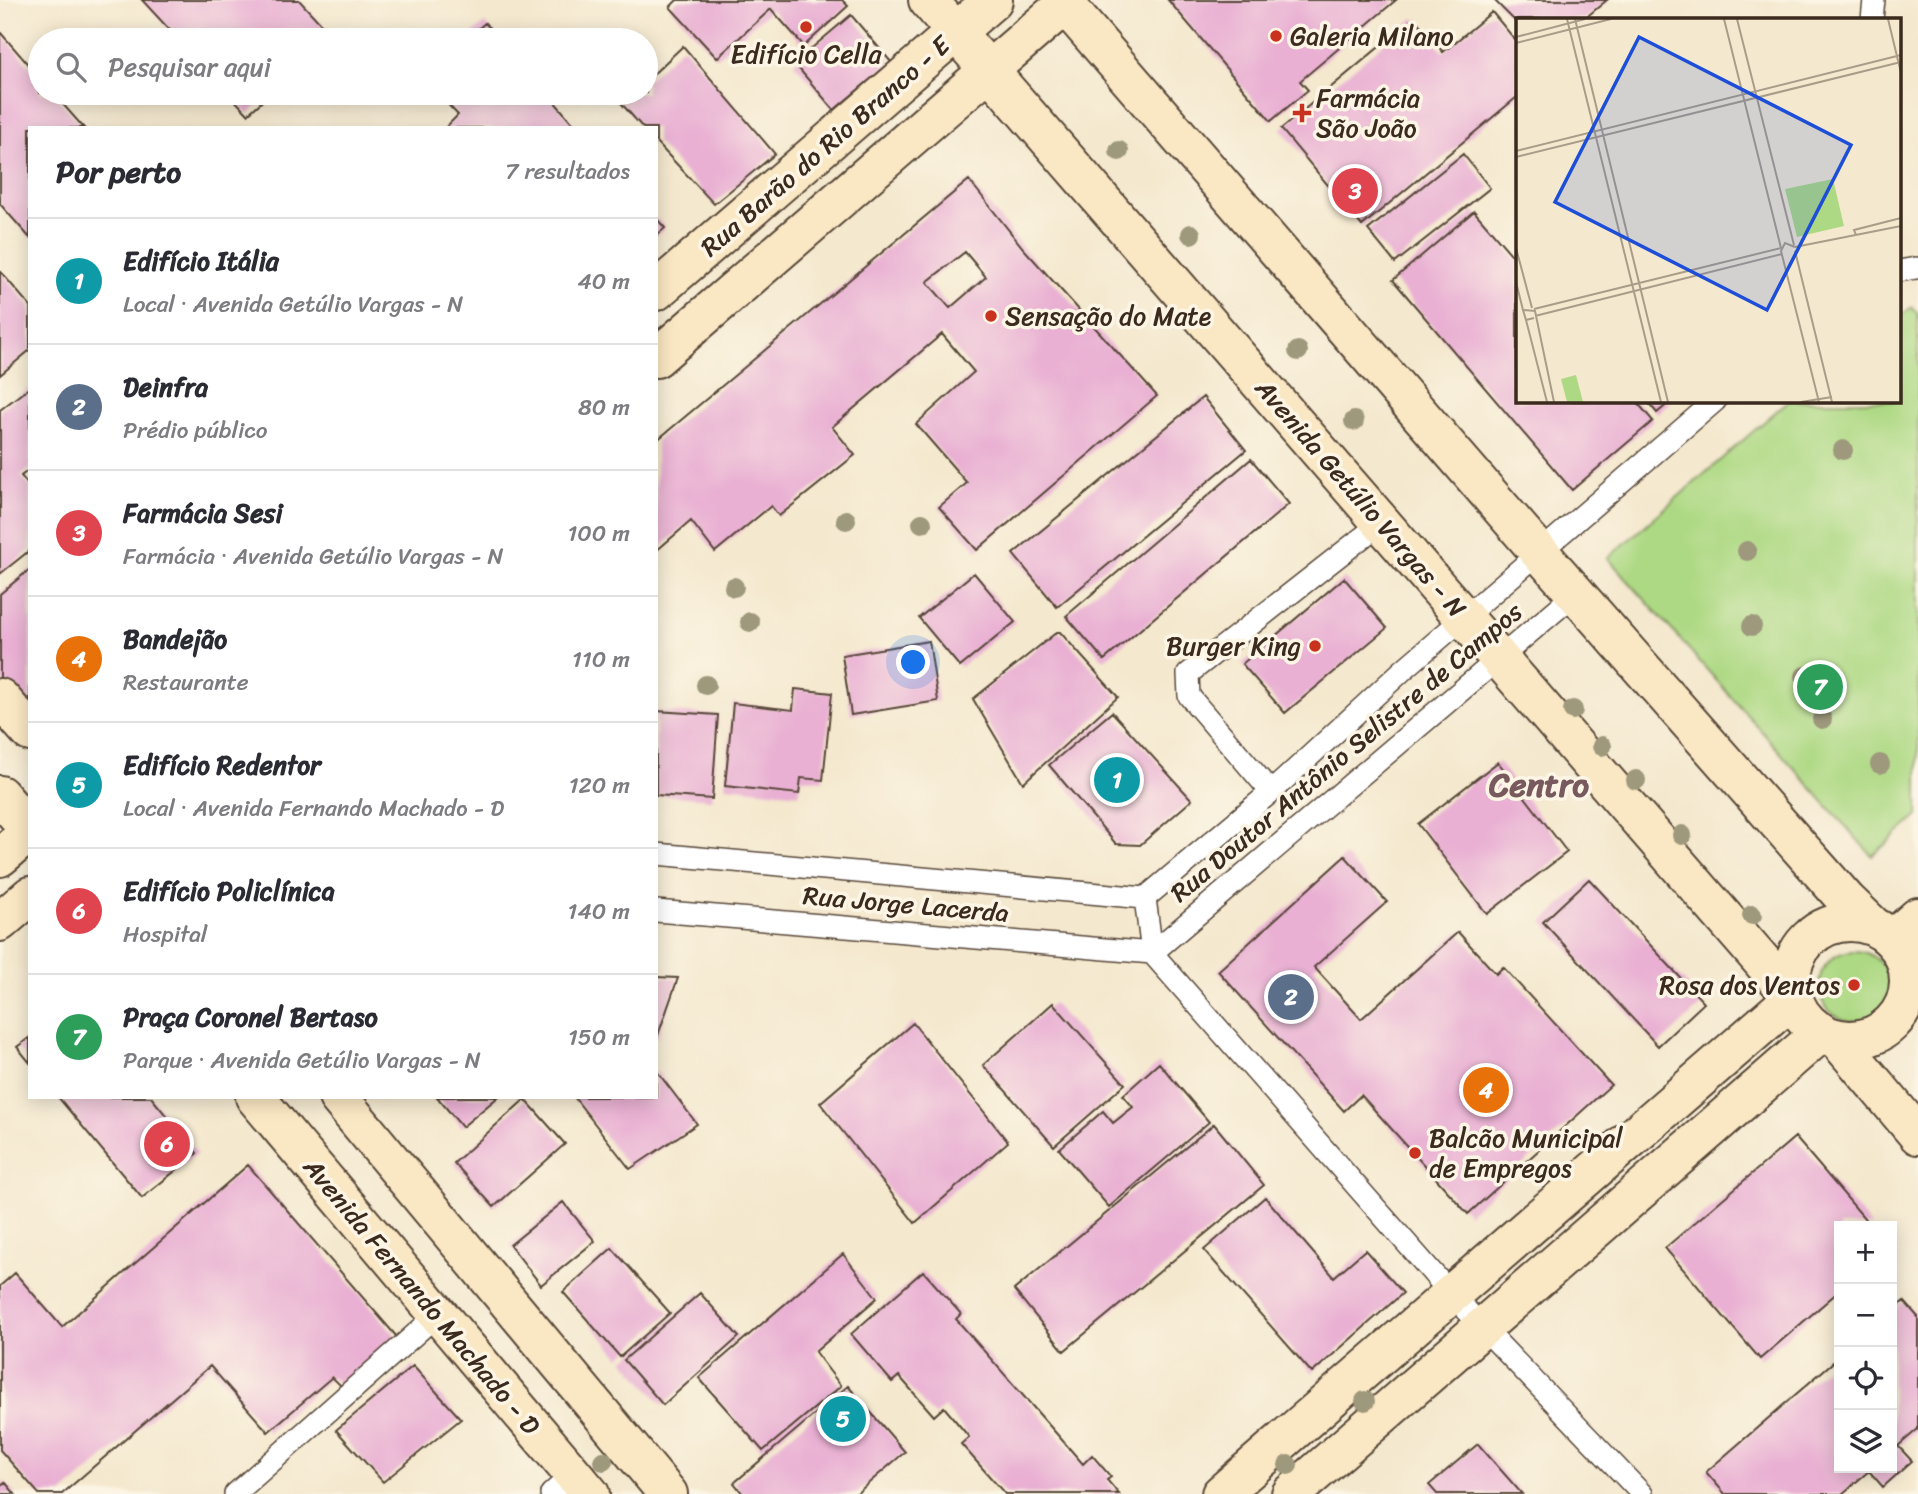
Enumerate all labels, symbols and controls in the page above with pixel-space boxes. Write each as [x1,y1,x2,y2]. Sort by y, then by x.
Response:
place label: Galeria Milano [1290,13,1454,59]
inset map [1516,18,1900,402]
marker: Edifício Cella [798,19,814,35]
street label: Rua Barão do Rio Branco - E [689,23,962,268]
search box [28,28,658,105]
marker: Galeria Milano [1268,28,1284,44]
place label: Edifício Cella [730,31,882,77]
text: Pesquisar aqui [108,44,271,90]
icon: search [52,48,90,86]
place label: Farmácia São João [1316,75,1420,151]
marker: Farmácia São João [1294,105,1310,121]
text: Por perto [56,145,181,199]
text: 7 resultados [505,151,630,192]
pin: 3 [1332,165,1378,217]
text: Edifício Itália [123,238,279,284]
text: 1 [74,261,84,302]
text: 40 m [577,261,630,302]
text: Local · Avenida Getúlio Vargas - N [123,284,463,325]
place label: Sensação do Mate [1005,293,1212,339]
marker: Sensação do Mate [983,308,999,324]
text: Deinfra [123,364,208,410]
street label: Avenida Getúlio Vargas - N [1243,367,1479,628]
text: 2 [72,387,86,428]
text: 80 m [578,387,630,428]
text: Prédio público [123,410,268,451]
text: Farmácia Sesi [123,490,283,536]
text: 3 [73,513,85,554]
text: 100 m [567,513,630,554]
text: Farmácia · Avenida Getúlio Vargas - N [123,536,503,577]
street label: Rua Doutor Antônio Selistre de Campos [1159,589,1534,914]
text: Bandejão [123,616,227,662]
place label: Burger King [1166,623,1301,669]
marker: Burger King [1307,638,1323,654]
text: 4 [72,639,86,680]
text: 110 m [572,639,630,680]
your location [896,645,930,679]
pin: 7 [1797,661,1843,713]
text: Restaurante [123,662,249,703]
text: Edifício Redentor [123,742,321,788]
pin: 1 [1094,754,1140,806]
district label: Centro [1488,756,1589,814]
text: 5 [72,765,86,806]
text: 120 m [569,765,630,806]
text: Local · Avenida Fernando Machado - D [123,788,504,829]
text: Edifício Policlínica [123,868,335,914]
street label: Rua Jorge Lacerda [801,872,1011,936]
text: 6 [72,891,86,932]
text: 140 m [568,891,630,932]
text: Hospital [123,914,207,955]
place label: Rosa dos Ventos [1659,962,1840,1008]
pin: 2 [1268,971,1314,1023]
marker: Rosa dos Ventos [1846,977,1862,993]
text: Praça Coronel Bertaso [123,994,378,1040]
text: 7 [72,1017,86,1058]
text: 150 m [568,1017,630,1058]
text: Parque · Avenida Getúlio Vargas - N [123,1040,481,1081]
pin: 4 [1463,1064,1509,1116]
place label: Balcão Municipal de Empregos [1429,1115,1623,1191]
pin: 6 [144,1118,190,1170]
marker: Balcão Municipal de Empregos [1407,1145,1423,1161]
street label: Avenida Fernando Machado - D [291,1146,553,1446]
map controls [1834,1221,1897,1473]
button: + [1834,1221,1897,1284]
button: − [1834,1284,1897,1347]
button: locate [1834,1347,1897,1410]
pin: 5 [820,1393,866,1445]
button: layers [1834,1410,1897,1473]

